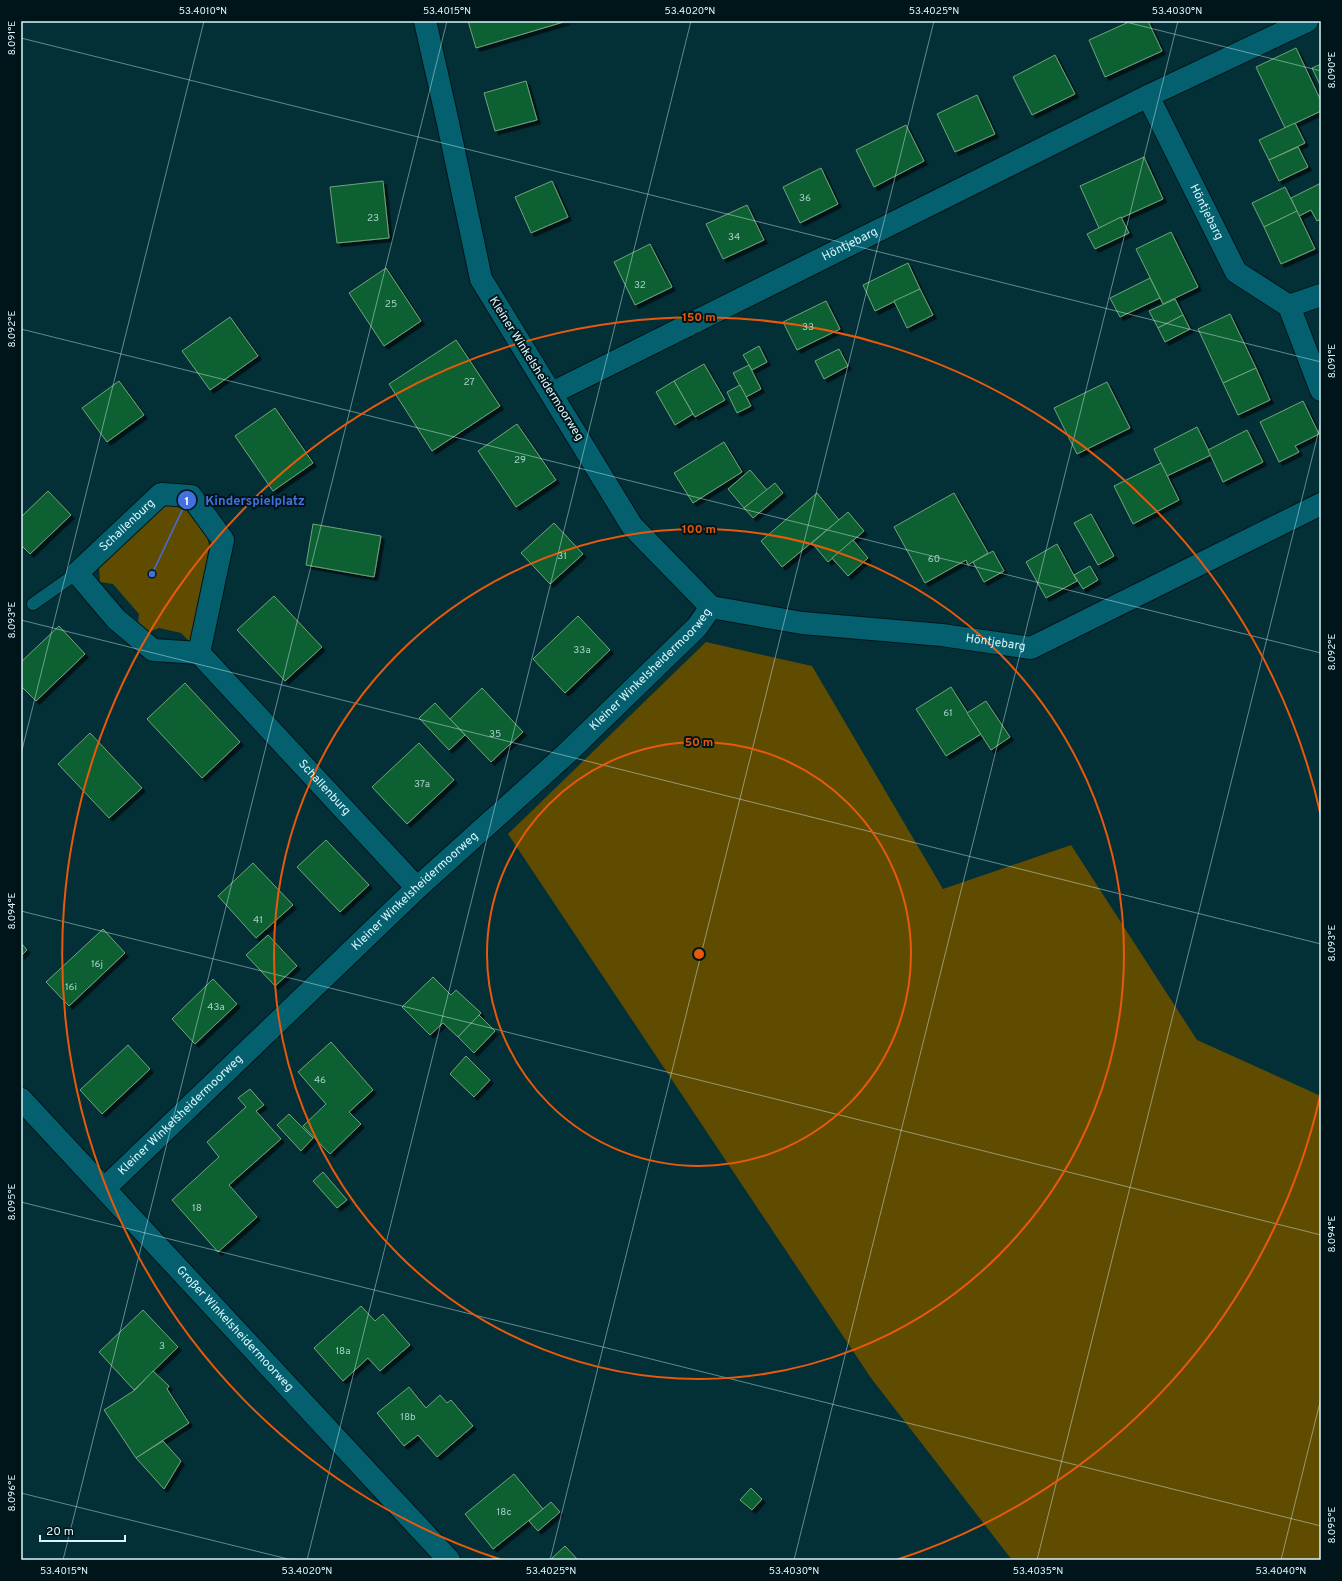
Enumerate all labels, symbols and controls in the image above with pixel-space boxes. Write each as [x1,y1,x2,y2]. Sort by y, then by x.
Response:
text: 53.4010°N [179,5,227,18]
text: 53.4015°N [423,5,471,18]
text: 53.4020°N [665,5,715,18]
text: 53.4025°N [909,5,959,18]
text: 53.4030°N [1152,5,1202,18]
text: 8.091°E [6,21,19,55]
text: 8.090°E [1326,51,1339,89]
street label: Höntjebarg [1185,182,1227,243]
house number: 36 [799,192,811,205]
house number: 23 [367,212,379,225]
street label: Höntjebarg [819,224,881,265]
house number: 34 [728,231,740,244]
house number: 32 [634,279,646,292]
street label: Kleiner Winkelsheidermoorweg [485,294,587,444]
house number: 25 [385,298,397,311]
text: 150 m [682,310,716,326]
text: 8.092°E [6,311,19,347]
house number: 33 [802,321,814,334]
text: 8.091°E [1326,344,1339,378]
house number: 27 [463,376,475,389]
house number: 29 [514,454,526,467]
callout: Kinderspielplatz [177,488,312,513]
text: 1 [185,494,189,510]
text: Kinderspielplatz [205,494,305,510]
street label: Schallenburg [96,496,159,555]
text: 100 m [682,522,716,538]
house number: 31 [557,550,567,563]
house number: 60 [928,553,940,566]
text: 8.093°E [6,602,19,638]
street label: Kleiner Winkelsheidermoorweg [586,605,716,735]
street label: Höntjebarg [964,631,1027,655]
text: 8.092°E [1326,634,1339,670]
house number: 33a [573,644,591,657]
house number: 61 [943,707,953,720]
house number: 35 [489,728,501,741]
text: 50 m [685,735,713,751]
street label: Schallenburg [294,757,354,819]
house number: 37a [414,778,430,791]
street label: Kleiner Winkelsheidermoorweg [348,829,482,954]
text: 8.094°E [6,892,19,930]
house number: 41 [253,914,263,927]
text: 8.093°E [1326,925,1339,961]
centre of rings [692,947,706,961]
house number: 16j [91,958,103,971]
house number: 16i [65,981,77,994]
house number: 43a [207,1001,225,1014]
street label: Kleiner Winkelsheidermoorweg [115,1051,247,1179]
house number: 46 [314,1074,326,1087]
text: 8.095°E [6,1183,19,1221]
house number: 18 [192,1202,202,1215]
text: 8.094°E [1326,1215,1339,1253]
street label: Großer Winkelsheidermoorweg [172,1263,297,1395]
house number: 3 [159,1340,165,1353]
house number: 18a [335,1345,351,1358]
house number: 18b [400,1411,416,1424]
text: 8.096°E [6,1475,19,1511]
house number: 18c [497,1506,511,1519]
text: 8.095°E [1326,1506,1339,1544]
scale bar [40,1517,125,1543]
text: 20 m [46,1524,74,1540]
text: 53.4015°N [40,1565,88,1578]
text: 53.4020°N [282,1565,332,1578]
text: 53.4025°N [526,1565,576,1578]
text: 53.4030°N [769,1565,819,1578]
text: 53.4035°N [1013,1565,1063,1578]
text: 53.4040°N [1256,1565,1306,1578]

